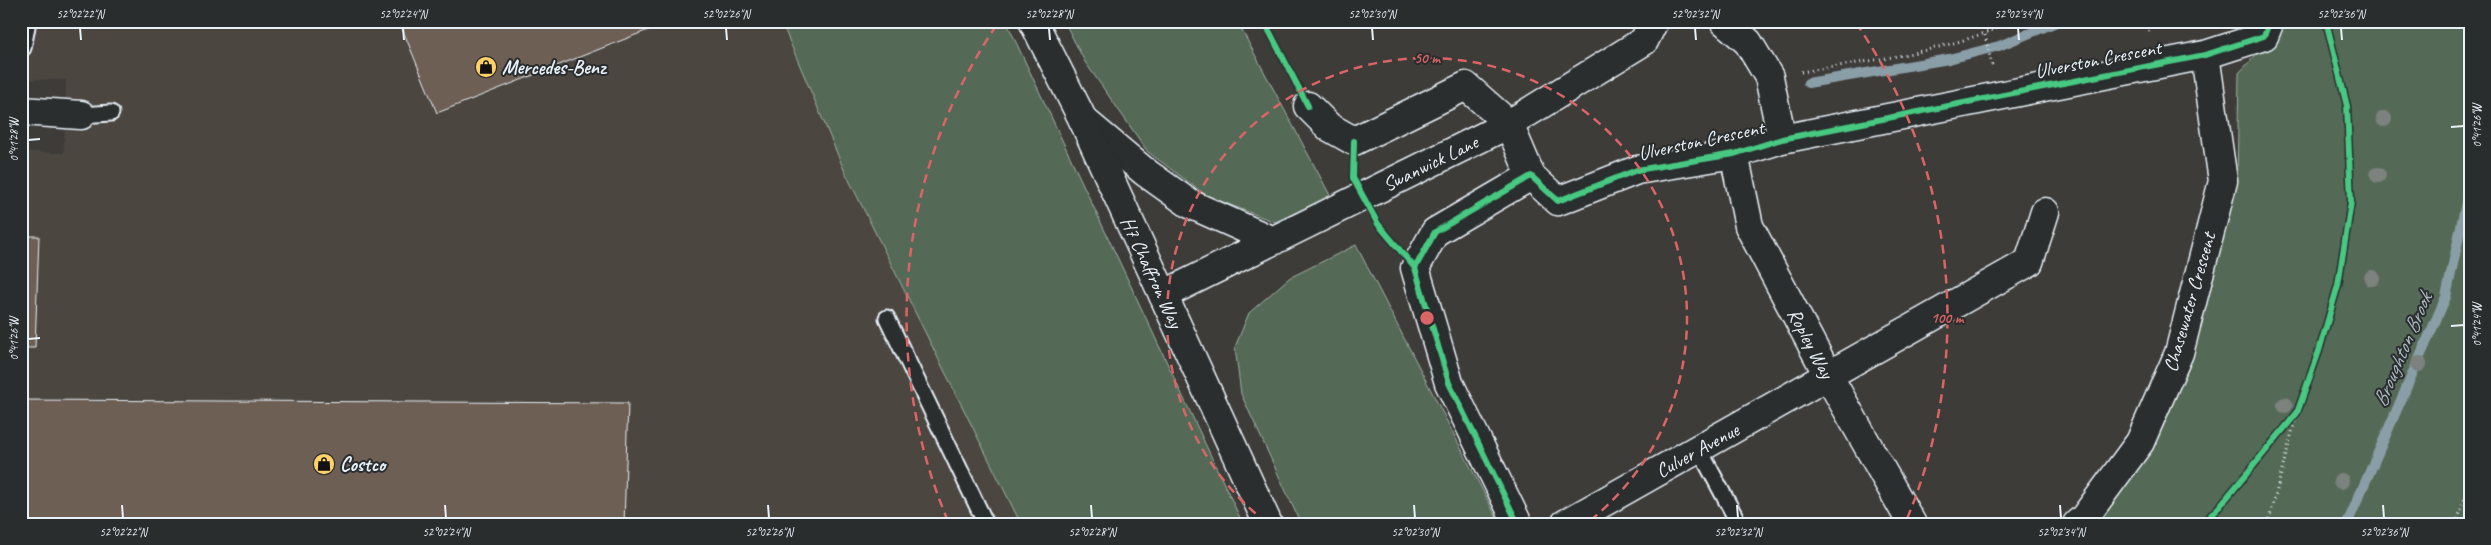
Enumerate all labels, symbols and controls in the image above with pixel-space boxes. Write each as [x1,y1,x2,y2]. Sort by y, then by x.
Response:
text: 52°02'22"N [56,6,105,22]
text: 52°02'24"N [379,6,428,22]
text: 52°02'26"N [702,6,751,22]
text: 52°02'28"N [1025,6,1074,22]
text: 52°02'30"N [1348,6,1397,22]
text: 52°02'32"N [1671,6,1720,22]
text: 52°02'34"N [1994,6,2043,22]
text: 52°02'36"N [2317,6,2366,22]
street label: Ulverston Crescent [2033,35,2166,84]
text: 50 m [1414,49,1441,68]
shop icon: Mercedes-Benz [474,55,498,79]
place label: Mercedes-Benz [502,55,608,80]
text: 0°41'26"W [2469,102,2485,148]
street label: Ulverston Crescent [1636,114,1769,166]
text: 0°41'28"W [6,116,22,162]
street label: Swanwick Lane [1379,129,1483,197]
street label: H7 Chaffron Way [1115,213,1189,334]
street label: Chasewater Crescent [2158,227,2222,375]
water label: Broughton Brook [2366,286,2439,411]
text: 0°41'24"W [2469,301,2485,347]
street label: Ropley Way [1782,304,1840,385]
centre of rings [1418,309,1436,327]
text: 100 m [1931,309,1965,328]
text: 0°41'26"W [6,315,22,361]
street label: Culver Avenue [1651,417,1745,484]
shop icon: Costco [312,452,336,476]
place label: Costco [340,452,387,477]
text: 52°02'22"N [99,524,148,540]
text: 52°02'24"N [422,524,471,540]
text: 52°02'26"N [745,524,794,540]
text: 52°02'28"N [1068,524,1117,540]
text: 52°02'30"N [1391,524,1440,540]
text: 52°02'32"N [1714,524,1763,540]
text: 52°02'34"N [2037,524,2086,540]
text: 52°02'36"N [2360,524,2409,540]

